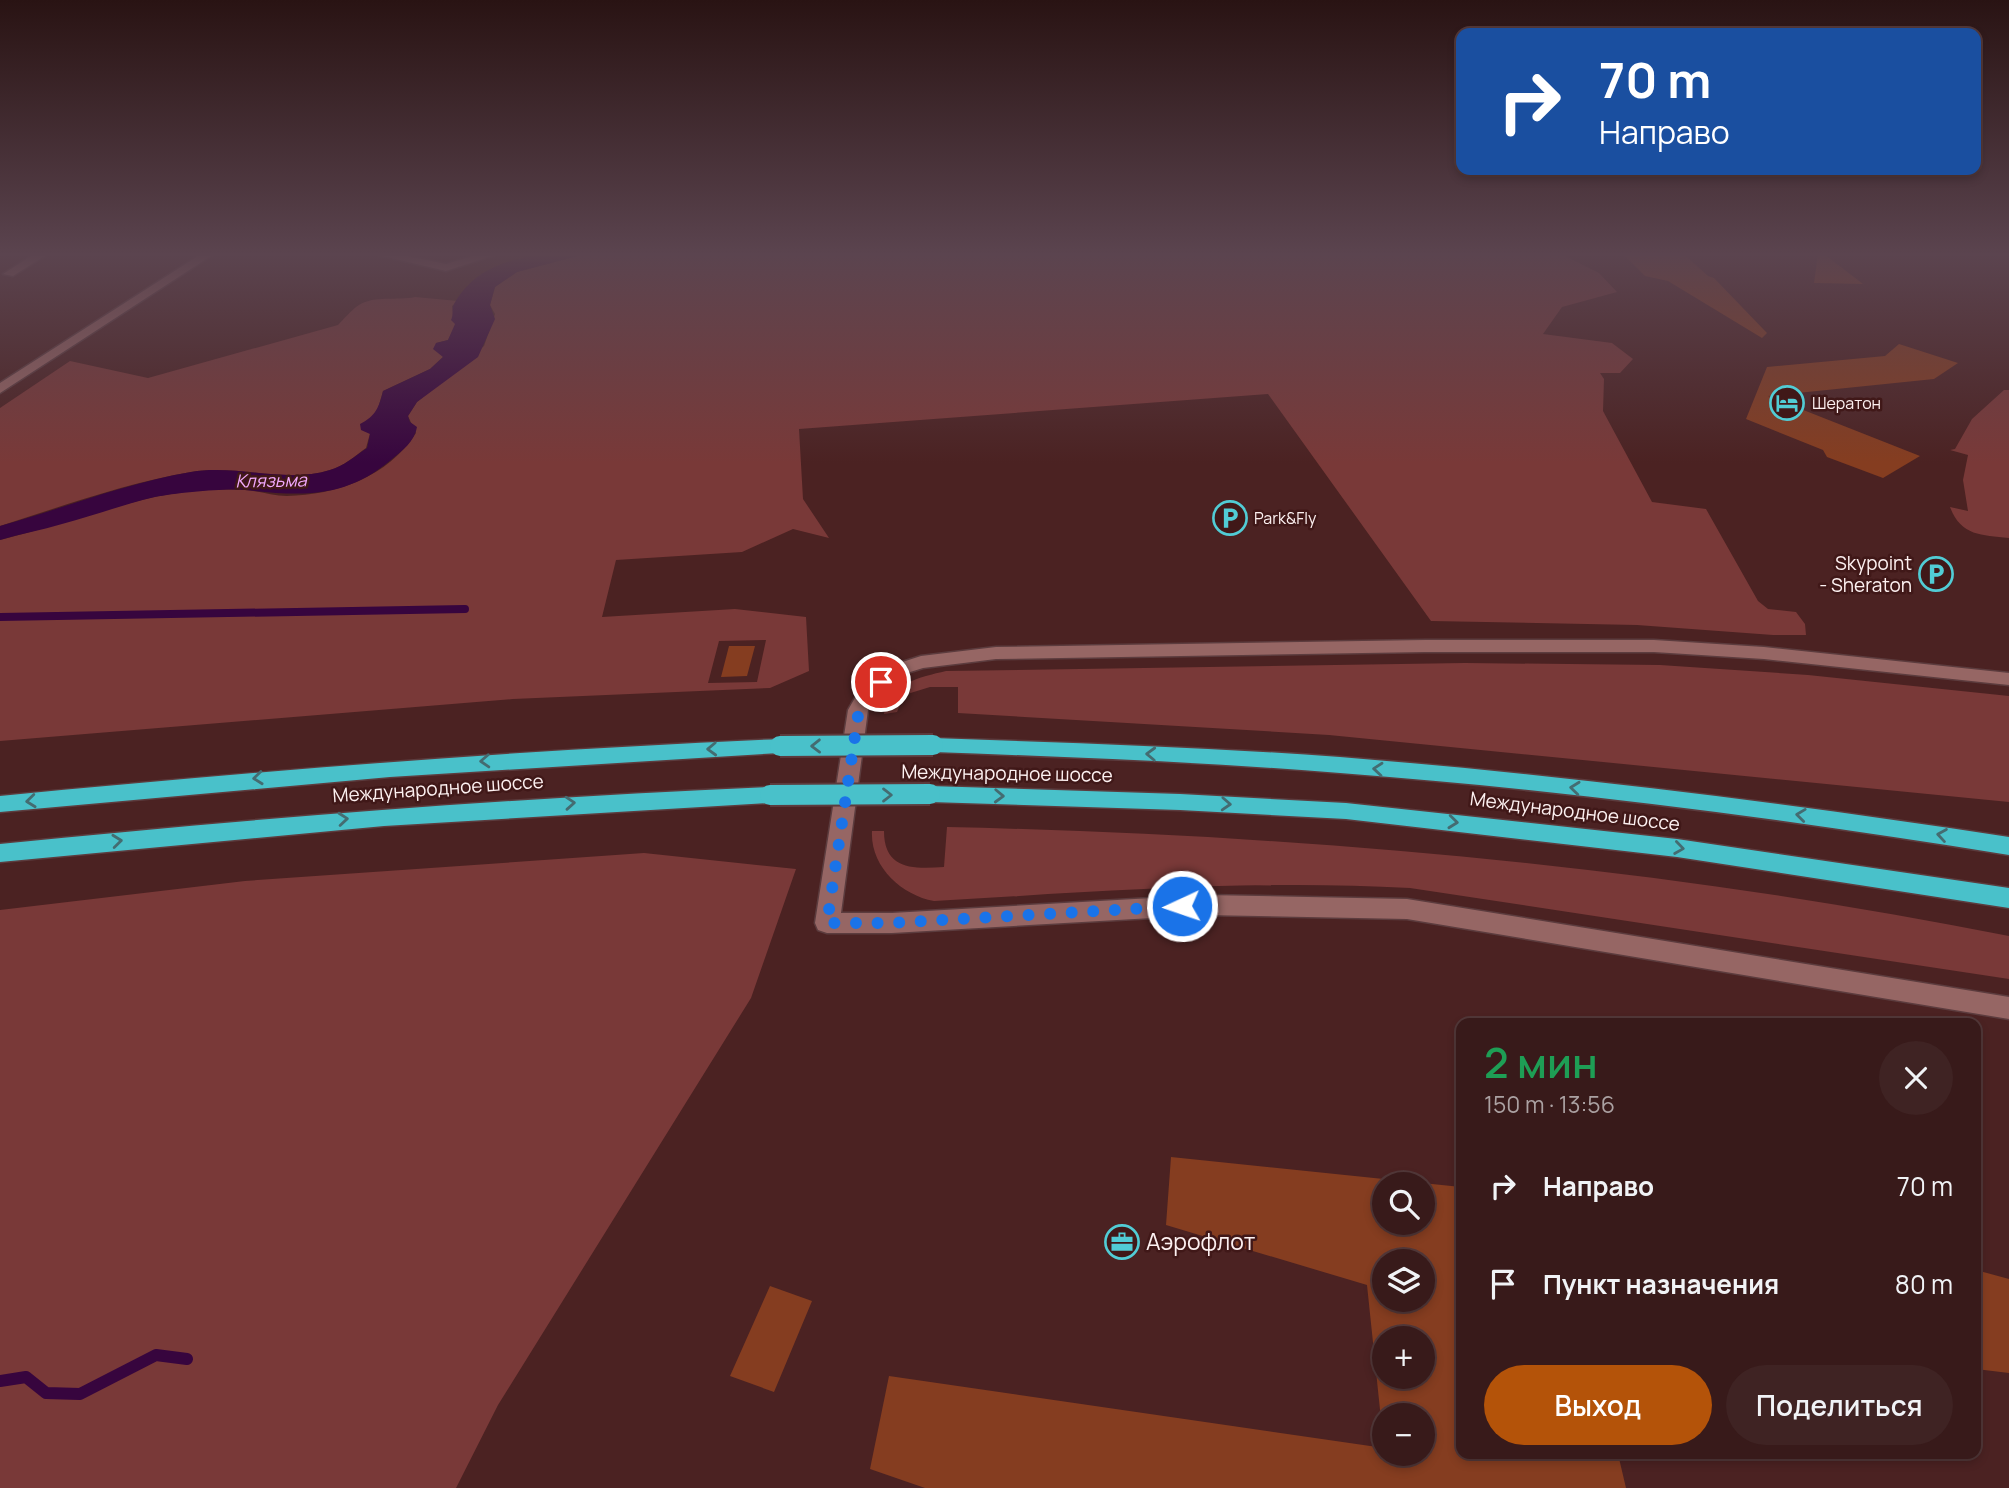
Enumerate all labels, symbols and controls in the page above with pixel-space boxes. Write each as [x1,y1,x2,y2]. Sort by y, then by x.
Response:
text: 70 m [1599,46,1711,113]
icon: right [1484,56,1575,147]
text: Направо [1599,110,1730,154]
hotel icon: Шератон [1768,384,1806,422]
place label: Шератон [1812,392,1881,414]
water label: Клязьма [235,467,308,493]
parking icon: Park&Fly [1211,499,1249,537]
place label: Park&Fly [1254,507,1317,529]
place label: Skypoint - Sheraton [1819,550,1912,598]
parking icon: Skypoint - Sheraton [1917,555,1955,593]
pin [851,652,911,712]
icon: arrive [862,663,900,701]
one-way arrow [810,738,821,754]
one-way arrow [706,741,716,757]
one-way arrow [1145,746,1156,761]
one-way arrow [479,753,490,768]
street label: Международное шоссе [901,758,1113,788]
one-way arrow [1372,762,1383,777]
street label: Международное шоссе [332,768,544,808]
one-way arrow [252,770,263,785]
one-way arrow [1569,780,1581,795]
street label: Международное шоссе [1468,785,1682,837]
one-way arrow [882,787,893,803]
one-way arrow [993,789,1004,804]
one-way arrow [26,793,37,808]
one-way arrow [565,796,576,811]
one-way arrow [1221,797,1232,812]
one-way arrow [1795,807,1807,822]
one-way arrow [338,812,349,827]
one-way arrow [1447,814,1458,829]
one-way arrow [1936,828,1948,843]
one-way arrow [111,834,122,849]
one-way arrow [1673,841,1685,856]
position arrow [1145,869,1219,943]
text: 2 мин [1484,1033,1598,1091]
button: close [1879,1041,1953,1115]
text: 150 m · 13:56 [1484,1088,1615,1120]
icon: right [1484,1167,1522,1205]
text: Направо [1543,1168,1654,1204]
text: 70 m [1897,1168,1953,1204]
map controls [1372,1172,1435,1466]
button: search [1372,1172,1435,1235]
office icon: Аэрофлот [1103,1223,1141,1261]
place label: Аэрофлот [1146,1225,1256,1257]
button: layers [1372,1249,1435,1312]
icon: arrive [1484,1265,1522,1303]
text: Пункт назначения [1543,1266,1779,1302]
text: 80 m [1895,1266,1953,1302]
button: + [1372,1326,1435,1389]
button: Выход [1484,1365,1712,1445]
button: Поделиться [1726,1365,1953,1445]
button: − [1372,1403,1435,1466]

